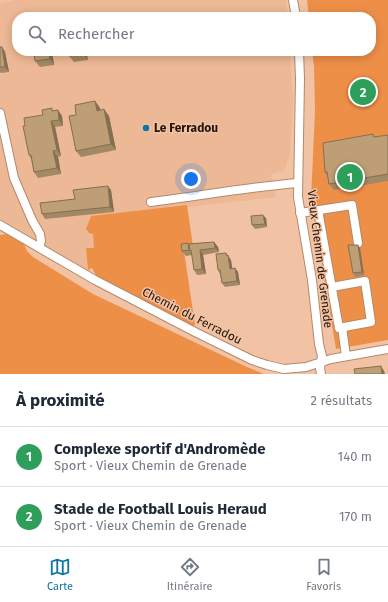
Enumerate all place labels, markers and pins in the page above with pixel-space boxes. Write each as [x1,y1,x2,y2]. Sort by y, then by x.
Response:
pin: 2 [350,77,376,107]
place label: Le Ferradou [154,121,218,135]
marker: Le Ferradou [141,123,151,133]
pin: 1 [337,162,363,192]

